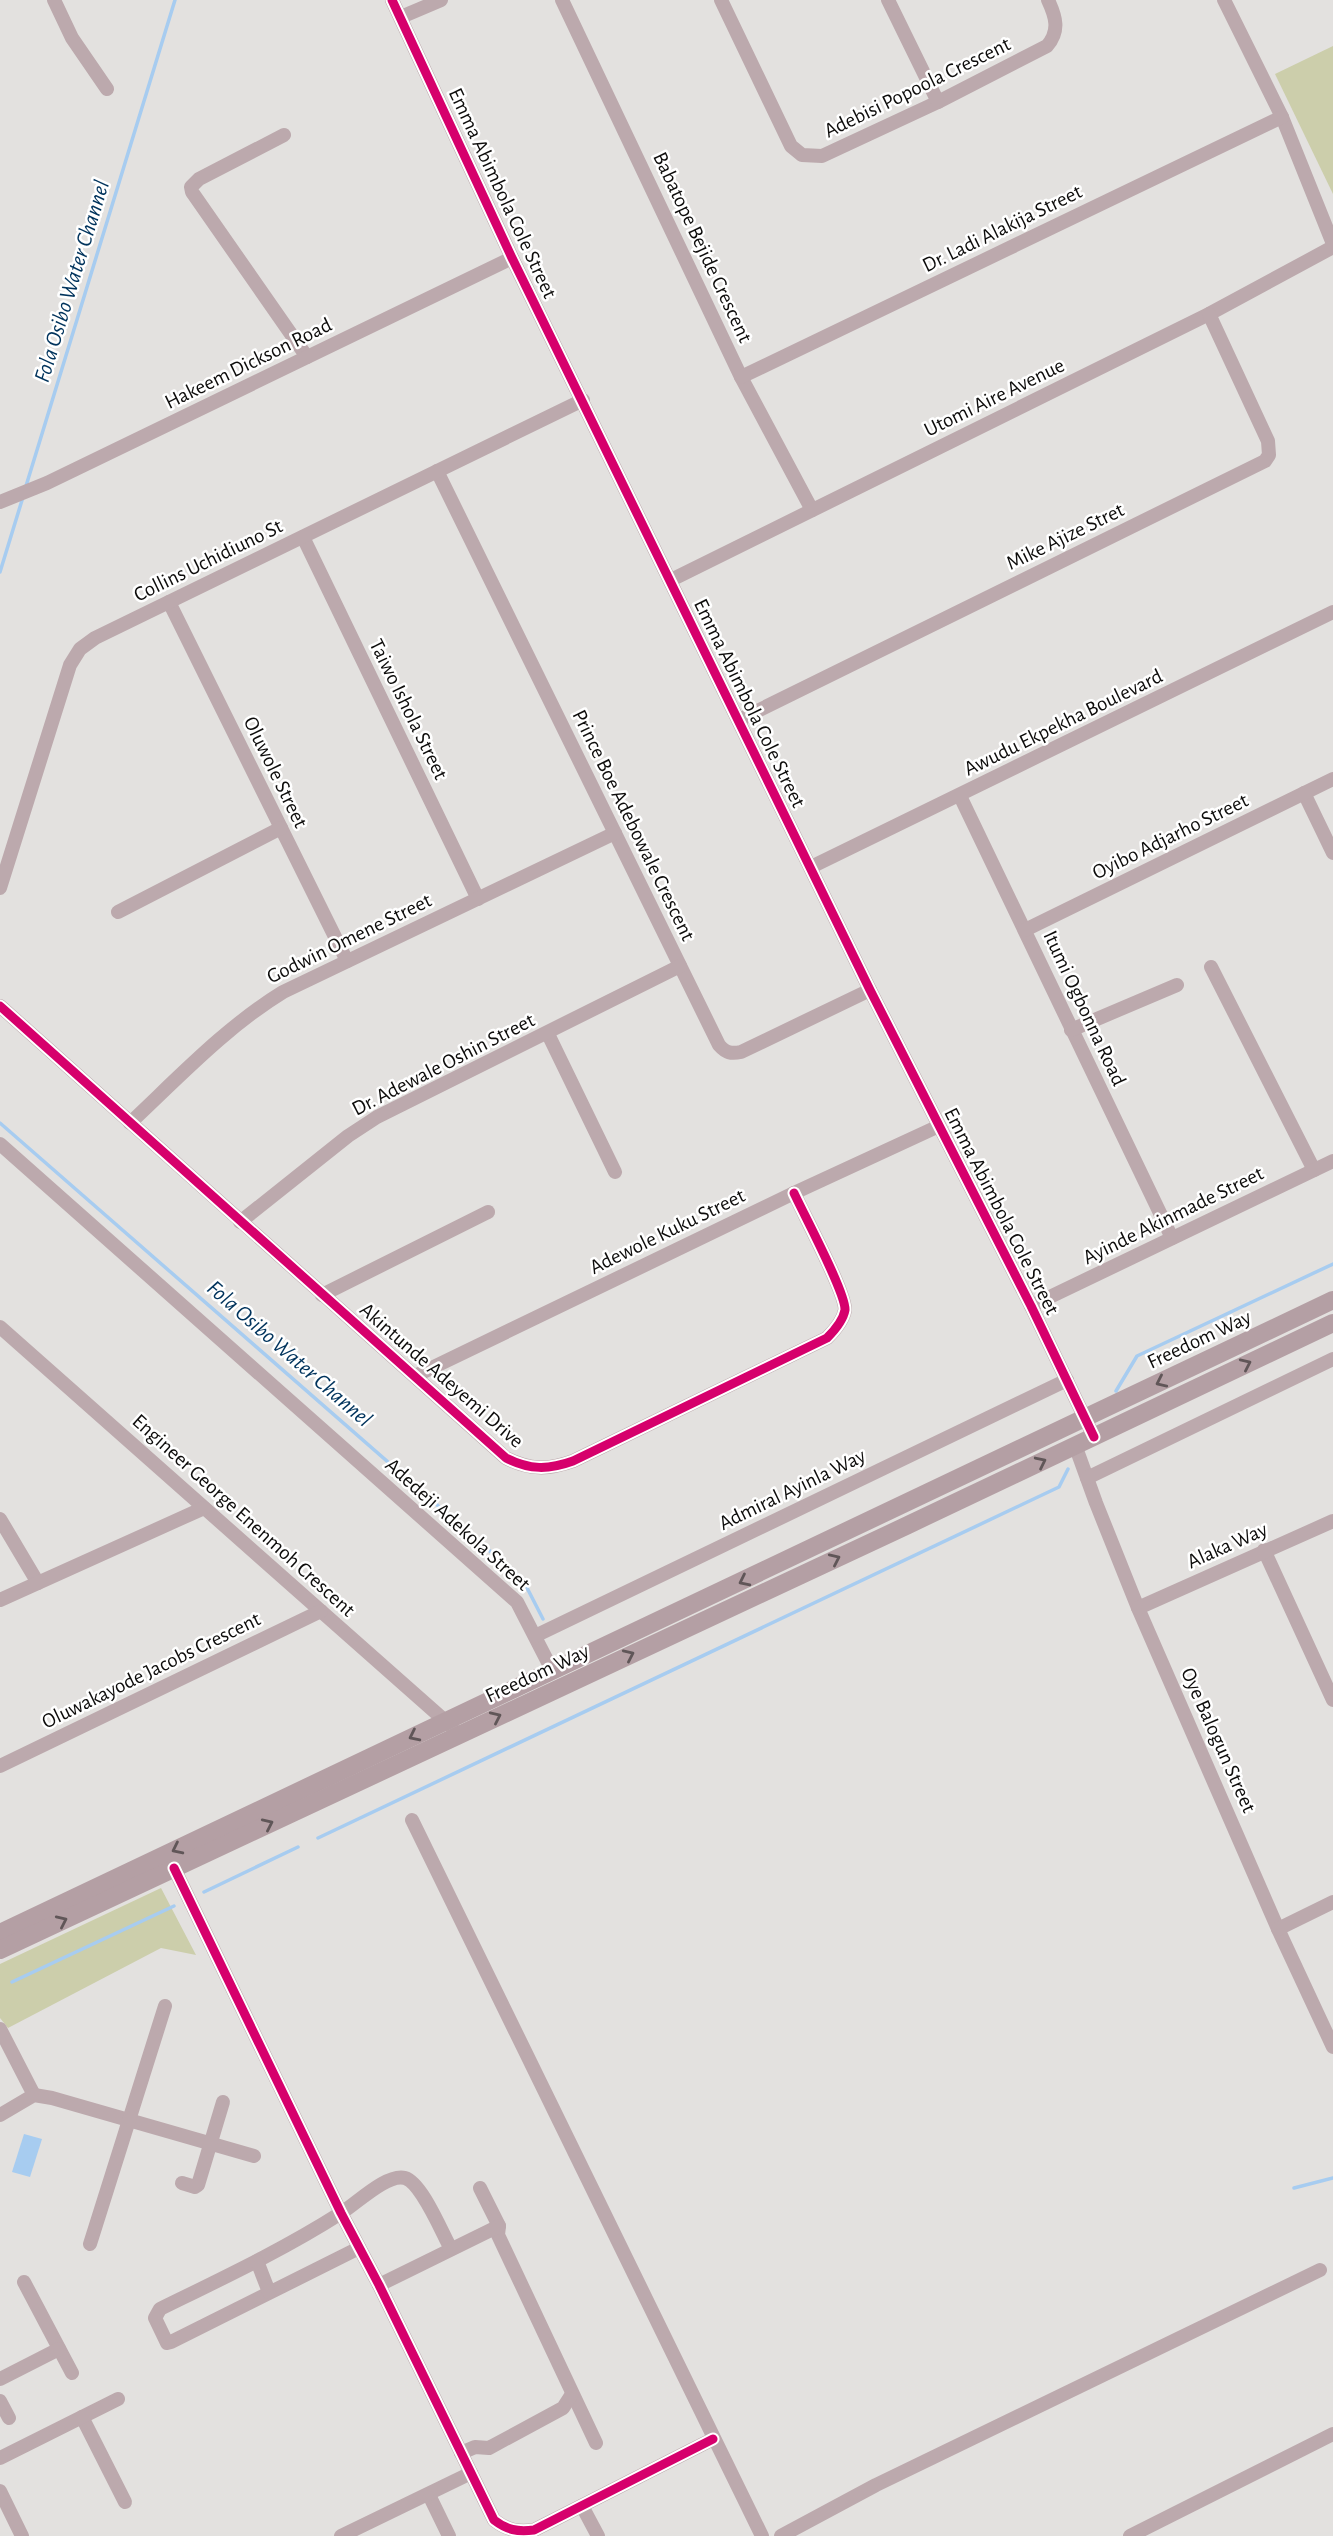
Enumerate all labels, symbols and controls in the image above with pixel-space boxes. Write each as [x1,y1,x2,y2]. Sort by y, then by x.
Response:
street label: Adebisi Popoola Crescent [821,33,1014,142]
street label: Emma Abimbola Cole Street [445,85,561,302]
street label: Babatope Bejide Crescent [649,149,756,346]
water label: Fola Osibo Water Channel [31,177,114,385]
street label: Dr. Ladi Alakija Street [919,181,1086,276]
street label: Hakeem Dickson Road [161,314,335,413]
street label: Utomi Aire Avenue [921,354,1068,440]
street label: Mike Ajize Stret [1003,499,1128,574]
street label: Collins Uchidiuno St [131,515,286,606]
street label: Emma Abimbola Cole Street [690,596,809,811]
street label: Taiwo Ishola Street [366,636,452,783]
street label: Awudu Ekpekha Boulevard [961,665,1166,780]
street label: Prince Boe Adebowale Crescent [568,706,699,944]
street label: Oluwole Street [240,713,312,831]
street label: Oyibo Adjarho Street [1089,789,1252,883]
street label: Godwin Omene Street [264,889,435,987]
street label: Itumi Ogbonna Road [1039,927,1130,1089]
street label: Dr. Adewale Oshin Street [349,1009,538,1120]
street label: Emma Abimbola Cole Street [940,1104,1063,1318]
street label: Ayinde Akinmade Street [1080,1162,1267,1268]
street label: Adewole Kuku Street [586,1185,748,1278]
water label: Fola Osibo Water Channel [202,1277,376,1432]
street label: Akintunde Adeyemi Drive [356,1299,528,1452]
street label: Freedom Way [1144,1306,1254,1373]
one-way arrow [1239,1358,1251,1372]
one-way arrow [1156,1374,1168,1388]
street label: Engineer George Enenmoh Crescent [128,1410,359,1621]
street label: Admiral Ayinla Way [716,1445,869,1534]
street label: Adedeji Adekola Street [381,1454,534,1595]
one-way arrow [1034,1456,1046,1470]
street label: Alaka Way [1184,1518,1270,1572]
one-way arrow [828,1553,840,1567]
one-way arrow [739,1572,752,1586]
street label: Oluwakayode Jacobs Crescent [39,1608,264,1733]
street label: Freedom Way [482,1640,592,1707]
one-way arrow [622,1649,634,1663]
street label: Oye Balogun Street [1177,1665,1260,1816]
one-way arrow [489,1711,501,1725]
one-way arrow [409,1727,421,1741]
one-way arrow [261,1819,273,1833]
one-way arrow [172,1841,184,1855]
one-way arrow [55,1915,67,1929]

